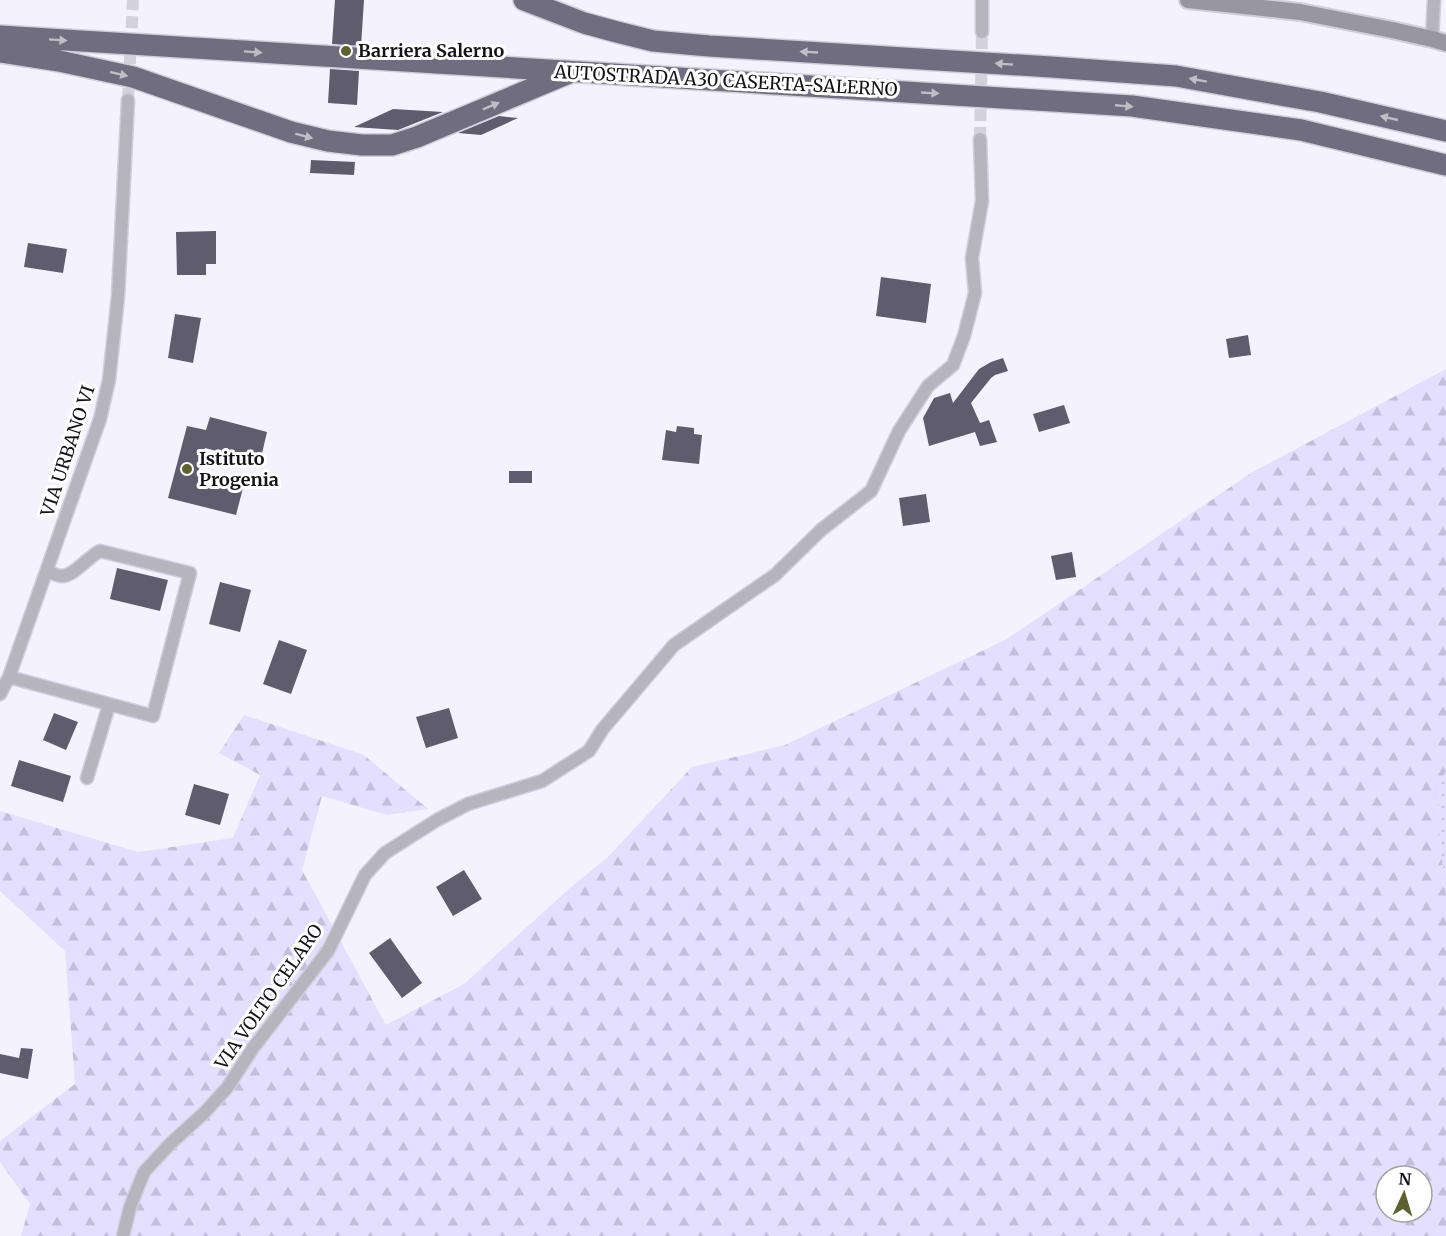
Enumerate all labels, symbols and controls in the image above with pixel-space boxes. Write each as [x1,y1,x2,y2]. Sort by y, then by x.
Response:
one-way arrow [49,35,68,44]
place label: Barriera Salerno [358,39,504,62]
marker: Barriera Salerno [339,44,353,58]
one-way arrow [243,47,262,57]
one-way arrow [799,47,818,57]
one-way arrow [994,59,1013,69]
street label: AUTOSTRADA A30 CASERTA-SALERNO [553,60,898,101]
one-way arrow [110,70,129,80]
one-way arrow [1188,75,1207,84]
one-way arrow [920,88,939,98]
one-way arrow [482,101,500,110]
one-way arrow [1115,101,1134,111]
one-way arrow [1380,113,1398,123]
one-way arrow [295,131,313,141]
street label: VIA URBANO VI [35,382,100,520]
place label: Istituto Progenia [199,447,279,491]
marker: Istituto Progenia [180,462,194,476]
street label: VIA VOLTO CELARO [209,920,327,1075]
north arrow [1374,1164,1434,1224]
text: N [1398,1169,1412,1189]

